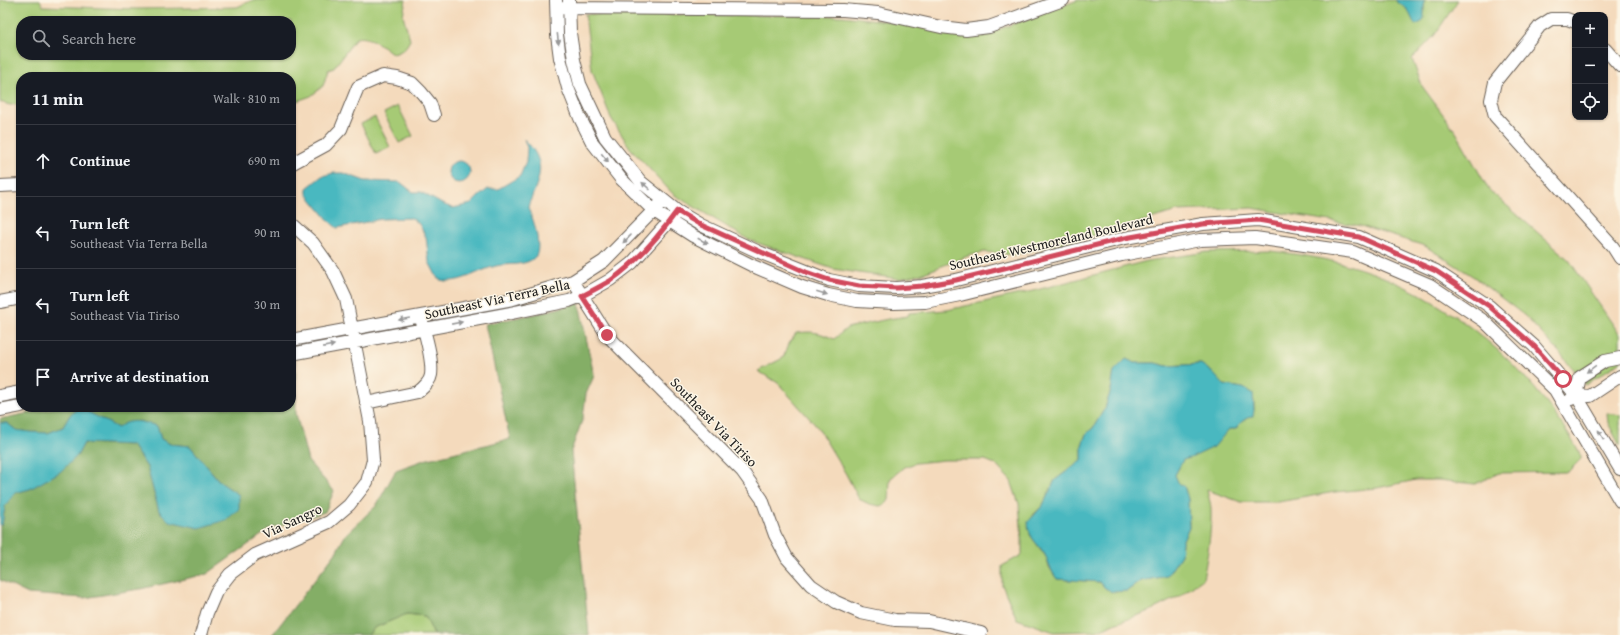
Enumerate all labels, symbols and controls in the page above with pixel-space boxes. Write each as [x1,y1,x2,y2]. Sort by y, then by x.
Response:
map controls [1572,12,1608,120]
button: + [1572,12,1608,48]
search box [16,16,296,60]
icon: search [30,27,52,49]
text: Search here [62,28,136,49]
one-way arrow [555,33,561,45]
button: − [1572,48,1608,84]
button: locate [1572,84,1608,120]
text: 11 min [32,86,83,111]
text: Walk · 810 m [213,89,280,108]
icon: ahead [32,150,54,172]
text: Continue [70,150,131,171]
text: 690 m [248,151,280,170]
one-way arrow [601,153,609,164]
one-way arrow [641,181,651,190]
street label: Southeast Westmoreland Boulevard [947,209,1155,275]
text: Turn left [70,213,129,234]
icon: left [32,222,54,244]
text: 90 m [254,223,280,242]
text: Southeast Via Terra Bella [70,234,207,253]
one-way arrow [622,234,632,244]
one-way arrow [697,238,709,244]
street label: Southeast Via Terra Bella [423,274,572,324]
text: Turn left [70,285,129,306]
one-way arrow [816,290,828,296]
icon: left [32,294,54,316]
text: 30 m [254,295,280,314]
text: Southeast Via Tiriso [70,306,180,325]
one-way arrow [398,316,410,322]
one-way arrow [451,320,463,326]
route end [598,326,616,344]
one-way arrow [323,343,335,349]
one-way arrow [1586,365,1597,373]
icon: arrive [32,366,54,388]
text: Arrive at destination [70,366,209,387]
route start [1554,370,1572,388]
street label: Southeast Via Tiriso [666,373,762,471]
one-way arrow [1597,429,1604,441]
street label: Via Sangro [259,498,325,544]

